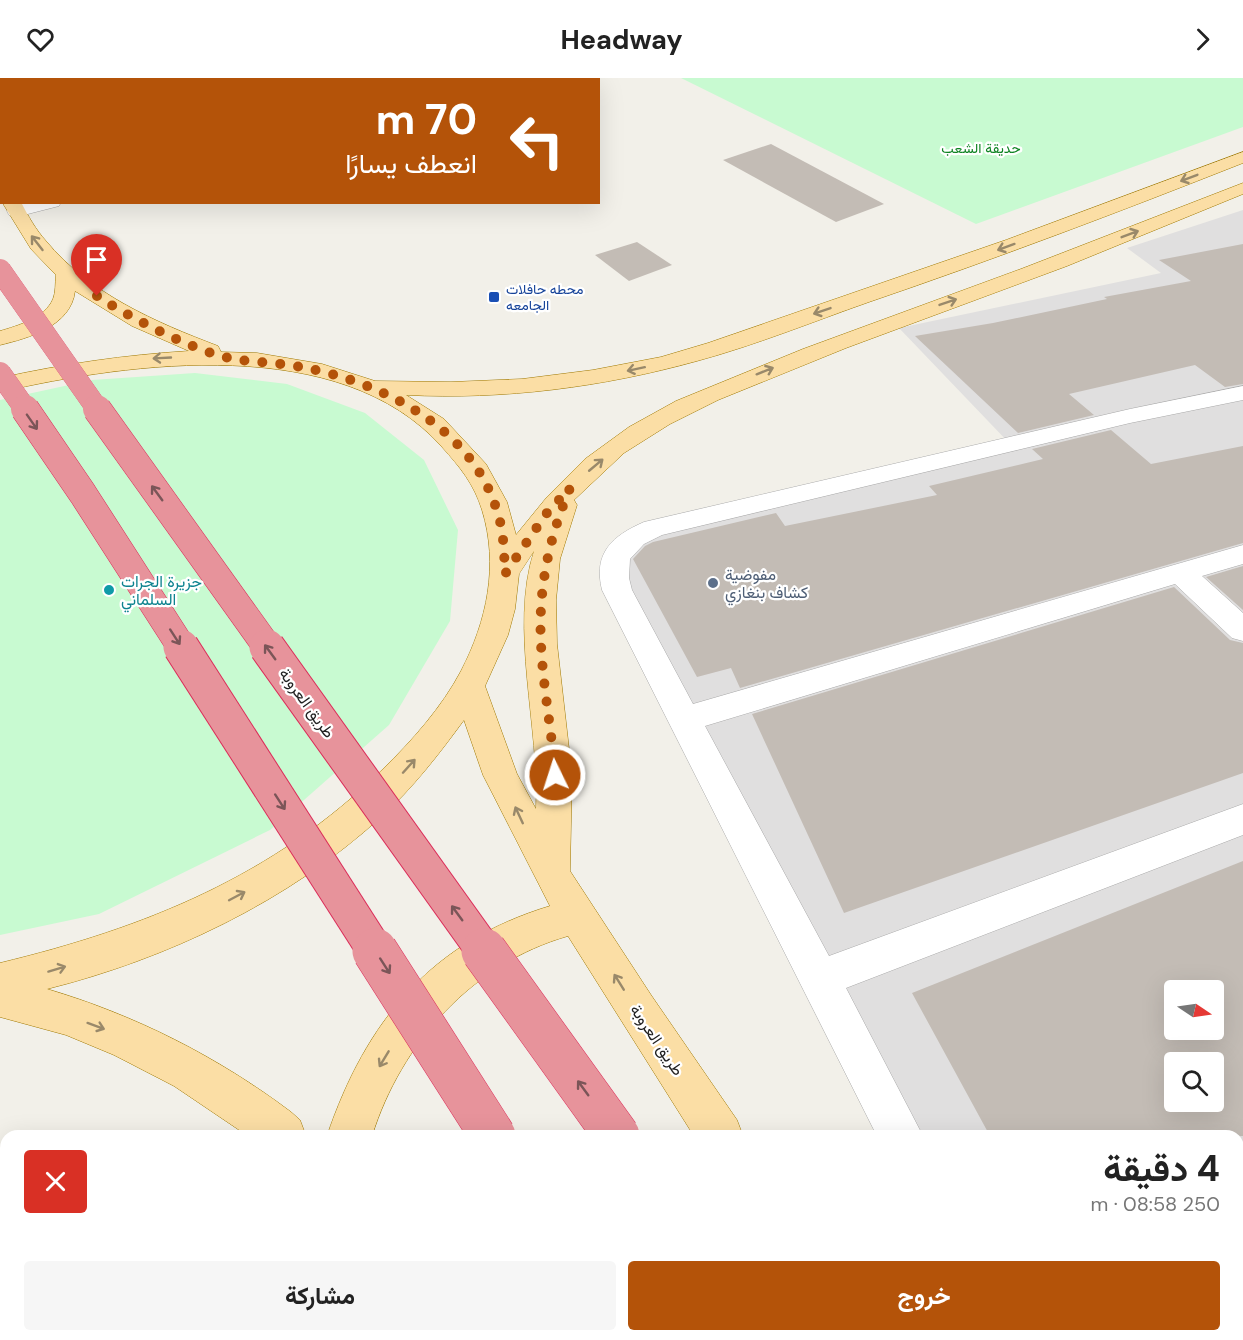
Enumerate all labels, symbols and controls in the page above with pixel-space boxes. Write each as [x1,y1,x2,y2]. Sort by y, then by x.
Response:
text: Headway [560,22,683,57]
icon: heart [24,23,57,56]
icon: forward [1186,23,1219,56]
text: 70 m [376,92,477,147]
icon: left [498,102,576,180]
park label: حديقة الشعب [941,139,1021,157]
text: انعطف يسارًا [345,146,477,181]
one-way arrow [1180,174,1198,185]
one-way arrow [1120,227,1139,238]
pin [71,234,122,296]
one-way arrow [30,235,43,251]
one-way arrow [997,242,1016,253]
icon: arrive [80,243,113,276]
place label: محطه حافلات الجامعه [506,280,584,314]
marker: محطه حافلات الجامعه [487,290,501,304]
one-way arrow [938,296,957,307]
one-way arrow [813,307,832,318]
one-way arrow [153,353,173,364]
one-way arrow [627,364,646,376]
one-way arrow [756,365,774,376]
one-way arrow [26,414,38,430]
one-way arrow [587,458,603,471]
one-way arrow [151,485,163,502]
place label: مفوضية كشاف بنغازي [725,564,808,606]
place label: جزيرة الجرات السلماني [121,571,202,613]
marker: مفوضية كشاف بنغازي [706,576,720,590]
marker: جزيرة الجرات السلماني [102,583,116,597]
one-way arrow [169,628,181,645]
one-way arrow [264,644,276,660]
street label: طريق العروبة [274,664,340,742]
position arrow [523,743,587,807]
one-way arrow [402,759,416,774]
one-way arrow [273,793,286,810]
one-way arrow [513,806,525,824]
one-way arrow [228,889,246,901]
one-way arrow [451,905,463,921]
one-way arrow [379,957,391,974]
one-way arrow [47,963,66,974]
one-way arrow [612,974,624,991]
north arrow [1164,980,1224,1040]
map controls [1164,980,1224,1112]
street label: طريق العروبة [625,1000,689,1080]
one-way arrow [86,1021,105,1032]
one-way arrow [377,1050,389,1067]
button: search [1164,1052,1224,1112]
one-way arrow [577,1080,589,1097]
text: 4 دقيقة [1103,1145,1220,1192]
button: close [24,1150,87,1213]
text: 250 m · 08:58 [1091,1191,1220,1217]
button: مشاركة [24,1261,616,1330]
button: خروج [628,1261,1220,1330]

